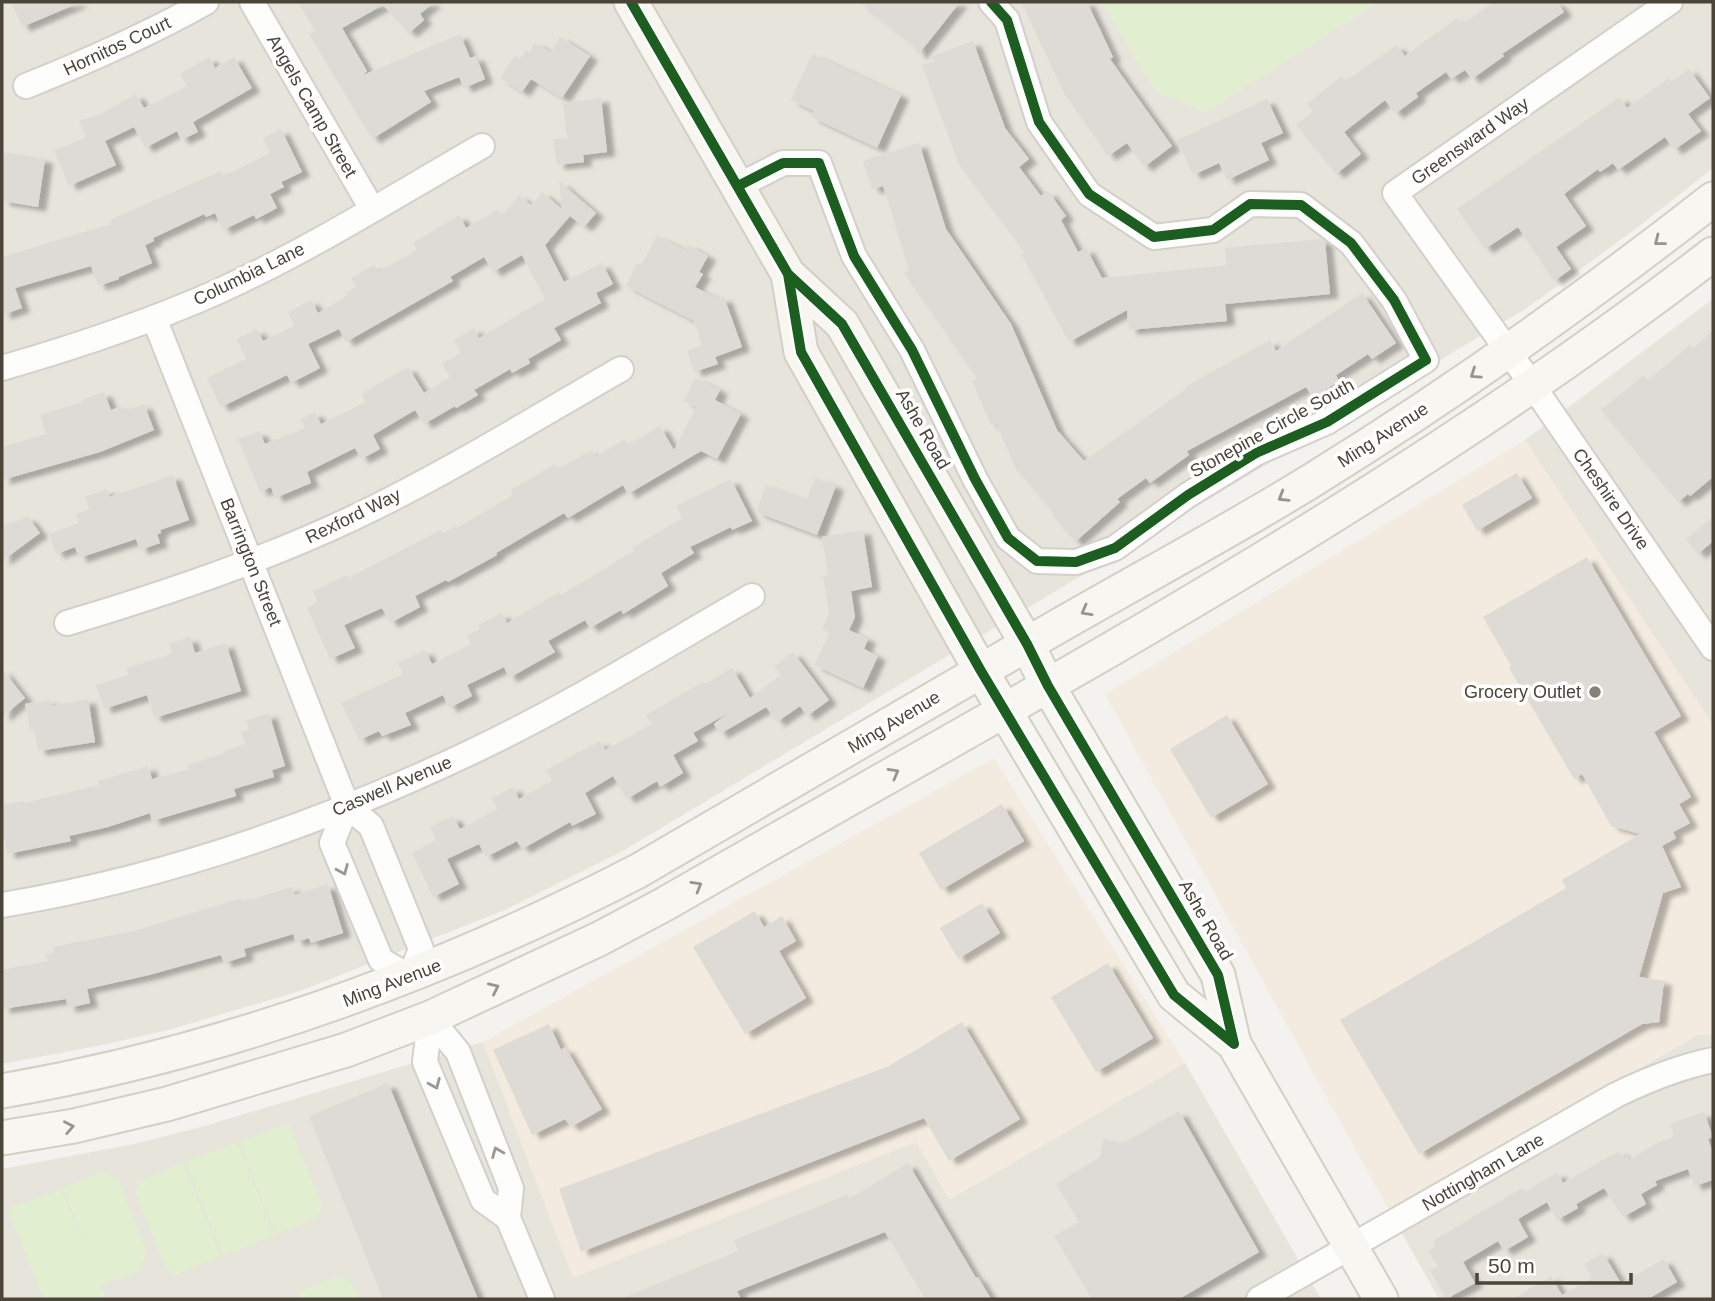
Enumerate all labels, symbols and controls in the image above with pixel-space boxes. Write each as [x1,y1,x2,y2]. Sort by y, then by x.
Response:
street label: Hornitos Court [60,12,174,80]
street label: Angels Camp Street [263,31,361,181]
street label: Greensward Way [1408,93,1532,189]
one-way arrow [1655,233,1667,246]
street label: Columbia Lane [190,238,308,310]
one-way arrow [1470,366,1483,378]
street label: Stonepine Circle South [1187,375,1357,481]
street label: Ashe Road [892,385,954,473]
street label: Ming Avenue [1334,398,1432,472]
street label: Cheshire Drive [1569,445,1653,553]
street label: Rexford Way [302,484,404,548]
one-way arrow [1278,489,1291,502]
street label: Barrington Street [216,495,286,629]
one-way arrow [1081,603,1094,616]
place label: Grocery Outlet [1464,682,1581,702]
marker: Grocery Outlet [1587,684,1603,700]
street label: Ming Avenue [844,687,944,757]
street label: Caswell Avenue [329,752,455,820]
one-way arrow [887,768,900,781]
one-way arrow [335,862,349,875]
street label: Ashe Road [1175,876,1237,964]
one-way arrow [689,881,702,894]
street label: Ming Avenue [340,955,444,1011]
one-way arrow [487,982,499,996]
one-way arrow [427,1077,441,1090]
one-way arrow [63,1120,75,1135]
street label: Nottingham Lane [1419,1129,1547,1215]
one-way arrow [491,1147,505,1159]
scale bar [1477,1242,1631,1286]
text: 50 m [1488,1254,1535,1277]

